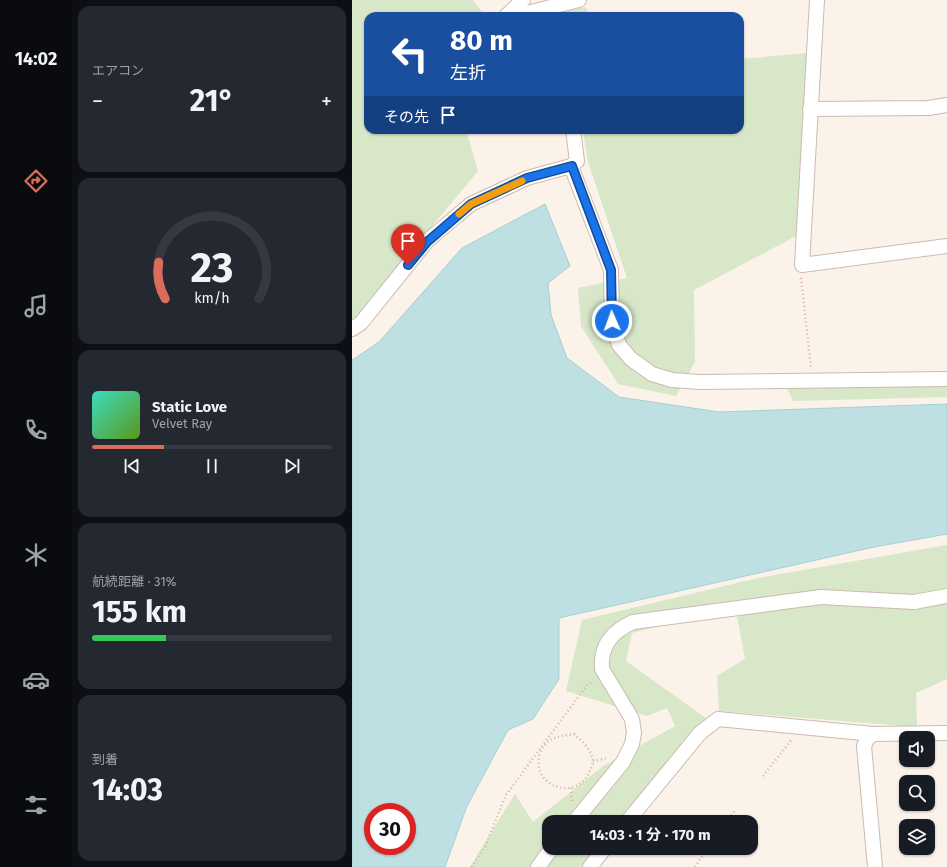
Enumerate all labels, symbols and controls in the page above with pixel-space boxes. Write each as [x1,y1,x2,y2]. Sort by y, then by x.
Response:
text: 80 m [450,24,513,57]
icon: left [384,28,436,80]
text: 14:02 [15,48,57,70]
text: 左折 [450,62,486,84]
text: エアコン [92,63,144,78]
text: 21° [190,83,234,119]
text: − [92,88,103,115]
text: + [321,88,332,115]
icon: arrive [437,104,459,126]
text: その先 [384,108,429,126]
icon: directions [22,167,50,195]
pin [391,224,425,265]
icon: arrive [397,230,419,252]
text: 23 [191,243,233,293]
text: km/h [194,290,230,307]
icon: music [22,292,50,320]
position arrow [591,300,633,342]
text: Static Love [152,398,227,416]
icon: phone [22,416,50,444]
text: Velvet Ray [152,416,212,431]
icon: previous [121,455,143,477]
icon: pause [201,455,223,477]
icon: next [281,455,303,477]
icon: climate [22,541,50,569]
text: 航続距離 · 31% [92,574,177,589]
text: 155 km [92,594,187,630]
icon: car [22,666,50,694]
map controls [899,731,935,855]
button: sound [899,731,935,767]
text: 到着 [92,752,118,767]
text: 14:03 [92,772,163,808]
button: search [899,775,935,811]
icon: filters [22,791,50,819]
speed limit sign: 30 [364,803,416,855]
button: layers [899,819,935,855]
text: 14:03 · 1 分 · 170 m [589,826,711,844]

